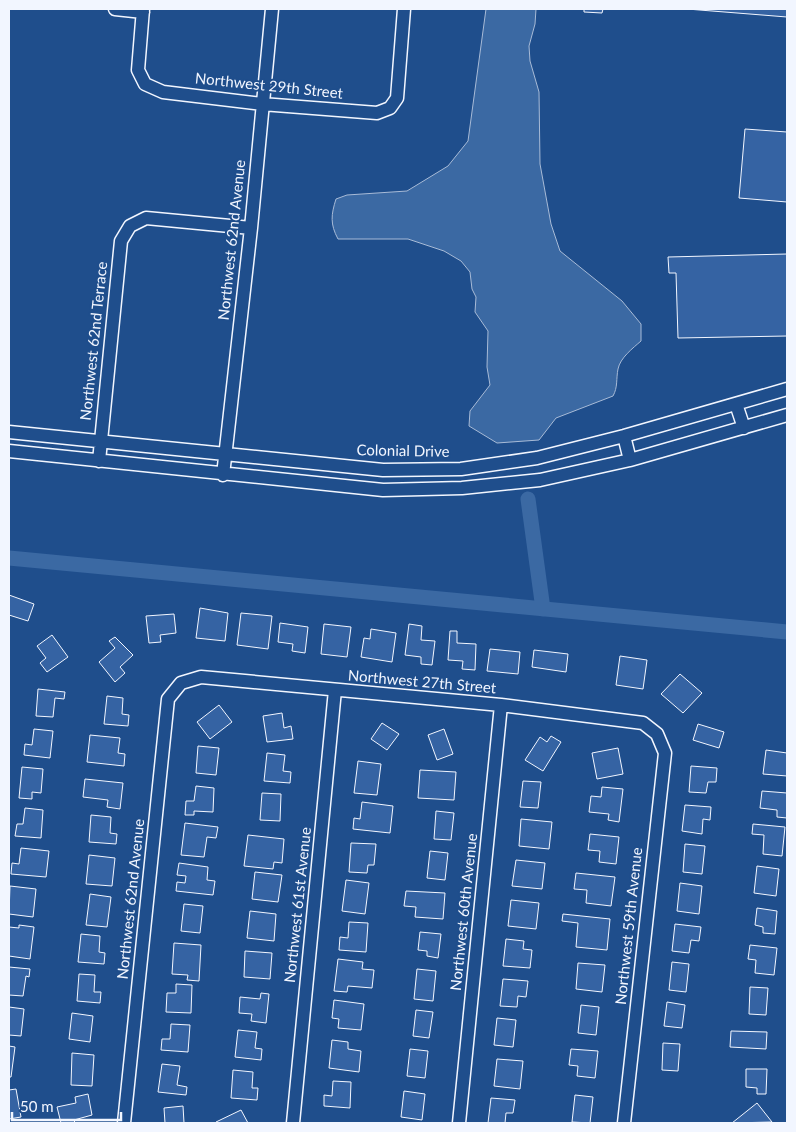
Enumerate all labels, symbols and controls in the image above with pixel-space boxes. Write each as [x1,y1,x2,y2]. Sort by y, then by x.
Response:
street label: Northwest 29th Street [194,68,345,102]
street label: Northwest 62nd Avenue [214,159,248,321]
street label: Northwest 62nd Terrace [76,260,110,421]
street label: Colonial Drive [356,440,450,460]
street label: Northwest 27th Street [347,666,498,697]
street label: Northwest 62nd Avenue [113,818,147,980]
street label: Northwest 61st Avenue [280,826,314,984]
street label: Northwest 60th Avenue [446,832,480,992]
street label: Northwest 59th Avenue [611,846,645,1006]
scale bar [12,1090,121,1122]
text: 50 m [20,1097,54,1115]

